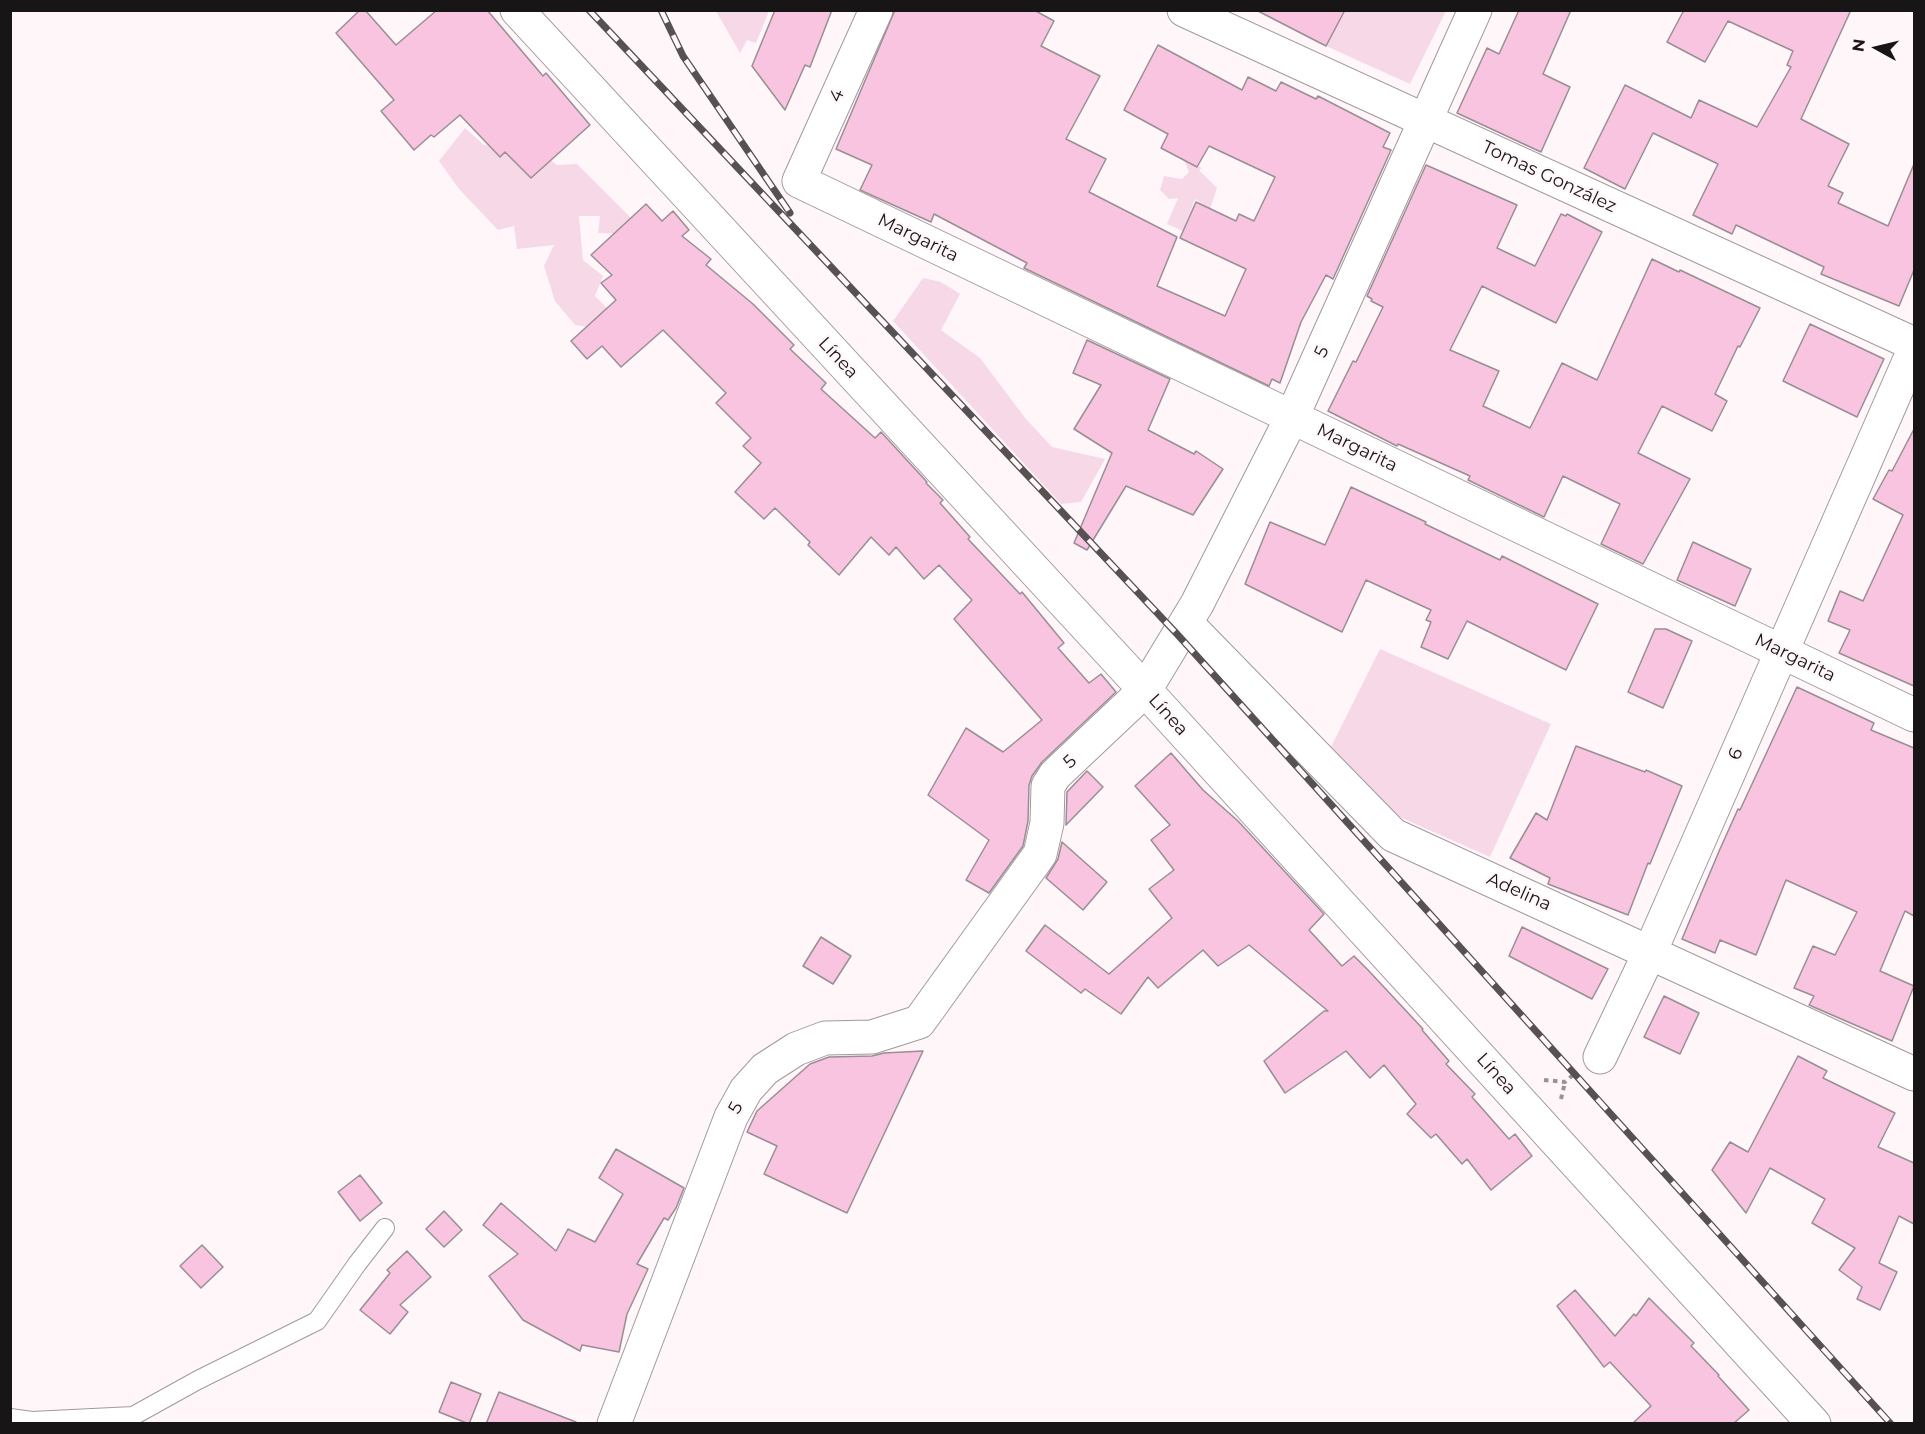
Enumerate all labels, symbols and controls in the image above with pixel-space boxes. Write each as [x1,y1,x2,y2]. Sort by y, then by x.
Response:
north arrow [1847,18,1907,78]
text: N [1848,38,1869,53]
street label: 4 [825,86,849,106]
street label: Tomas González [1478,136,1620,218]
street label: Margarita [874,209,962,267]
street label: Línea [813,333,863,383]
street label: 5 [1310,343,1334,361]
street label: Margarita [1313,419,1401,477]
street label: Margarita [1751,629,1839,687]
street label: Línea [1144,690,1192,740]
street label: 6 [1724,745,1748,763]
street label: 5 [1059,751,1081,773]
street label: Adelina [1483,868,1555,916]
street label: Línea [1472,1049,1520,1099]
street label: 5 [724,1098,748,1118]

